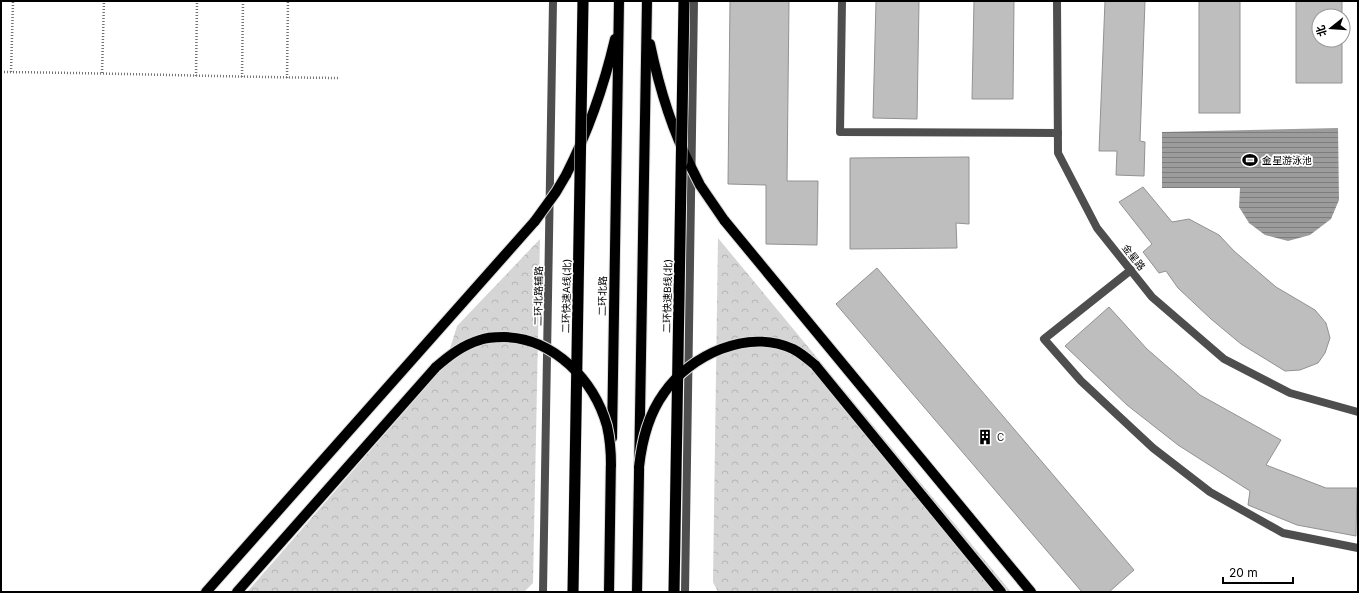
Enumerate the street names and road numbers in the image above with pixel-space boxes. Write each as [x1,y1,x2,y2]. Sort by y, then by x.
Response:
street label: 金星路 [1120,241,1148,273]
street label: 二环快速A线(北) [559,259,573,333]
street label: 二环快速B线(北) [660,259,674,333]
street label: 二环北路辅路 [531,266,545,326]
street label: 二环北路 [596,276,608,316]

